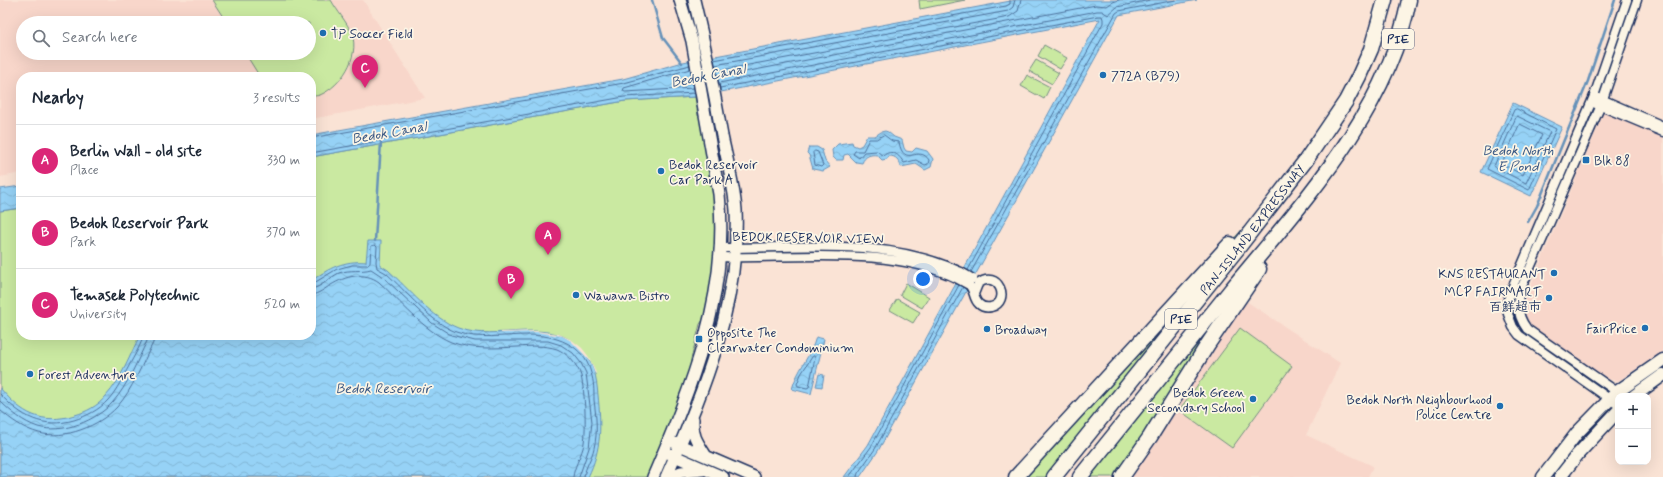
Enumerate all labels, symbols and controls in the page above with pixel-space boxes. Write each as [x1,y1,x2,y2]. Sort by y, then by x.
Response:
search box [16,16,316,60]
place label: TP Soccer Field [331,26,413,43]
icon: search [30,27,52,49]
text: Search here [62,28,138,48]
marker: TP Soccer Field [318,28,328,38]
road number: PIE [1382,29,1414,49]
pin: C [352,55,378,88]
water label: Bedok Canal [669,60,749,92]
place label: 772A (B79) [1111,68,1180,85]
marker: 772A (B79) [1098,70,1108,80]
text: Nearby [32,87,84,109]
text: 3 results [253,90,300,107]
water label: Bedok Canal [350,117,430,148]
text: Berlin Wall - old site [70,142,202,162]
water label: Bedok North E Pond [1482,142,1554,176]
text: A [41,152,49,169]
text: 330 m [267,152,300,169]
place label: Blk 88 [1594,153,1630,170]
marker: Blk 88 [1581,155,1591,165]
place label: Bedok Reservoir Car Park A [669,157,758,189]
text: Place [70,162,99,179]
street label: PAN-ISLAND EXPRESSWAY [1197,162,1309,299]
marker: Bedok Reservoir Car Park A [656,166,666,176]
text: Bedok Reservoir Park [70,214,208,234]
pin: A [535,222,561,255]
text: B [41,224,49,241]
text: 370 m [266,224,300,241]
street label: BEDOK RESERVOIR VIEW [732,229,884,248]
text: Park [70,234,96,251]
pin: B [498,266,524,299]
place label: KNS RESTAURANT [1438,266,1546,283]
marker: KNS RESTAURANT [1549,268,1559,278]
your location [913,269,933,289]
place label: MCP FAIRMART 百鮮超市 [1444,284,1542,316]
text: Temasek Polytechnic [70,286,200,306]
place label: Wawawa Bistro [584,288,669,305]
marker: Wawawa Bistro [571,290,581,300]
marker: MCP FAIRMART 百鮮超市 [1544,293,1554,303]
text: C [40,296,50,313]
text: 520 m [264,296,300,313]
text: University [70,306,126,323]
road number: PIE [1165,309,1197,329]
place label: FairPrice [1586,321,1637,338]
place label: Broadway [995,322,1047,339]
marker: FairPrice [1640,323,1650,333]
marker: Broadway [982,324,992,334]
place label: Opposite The Clearwater Condominium [707,325,854,357]
marker: Opposite The Clearwater Condominium [694,334,704,344]
place label: Forest Adventure [38,367,135,384]
marker: Forest Adventure [25,369,35,379]
water label: Bedok Reservoir [335,380,433,398]
place label: Bedok Green Secondary School [1148,385,1245,417]
place label: Bedok North Neighbourhood Police Centre [1347,392,1492,424]
map controls [1615,393,1651,465]
button: + [1615,393,1651,429]
marker: Bedok Green Secondary School [1248,394,1258,404]
marker: Bedok North Neighbourhood Police Centre [1495,401,1505,411]
button: − [1615,429,1651,465]

